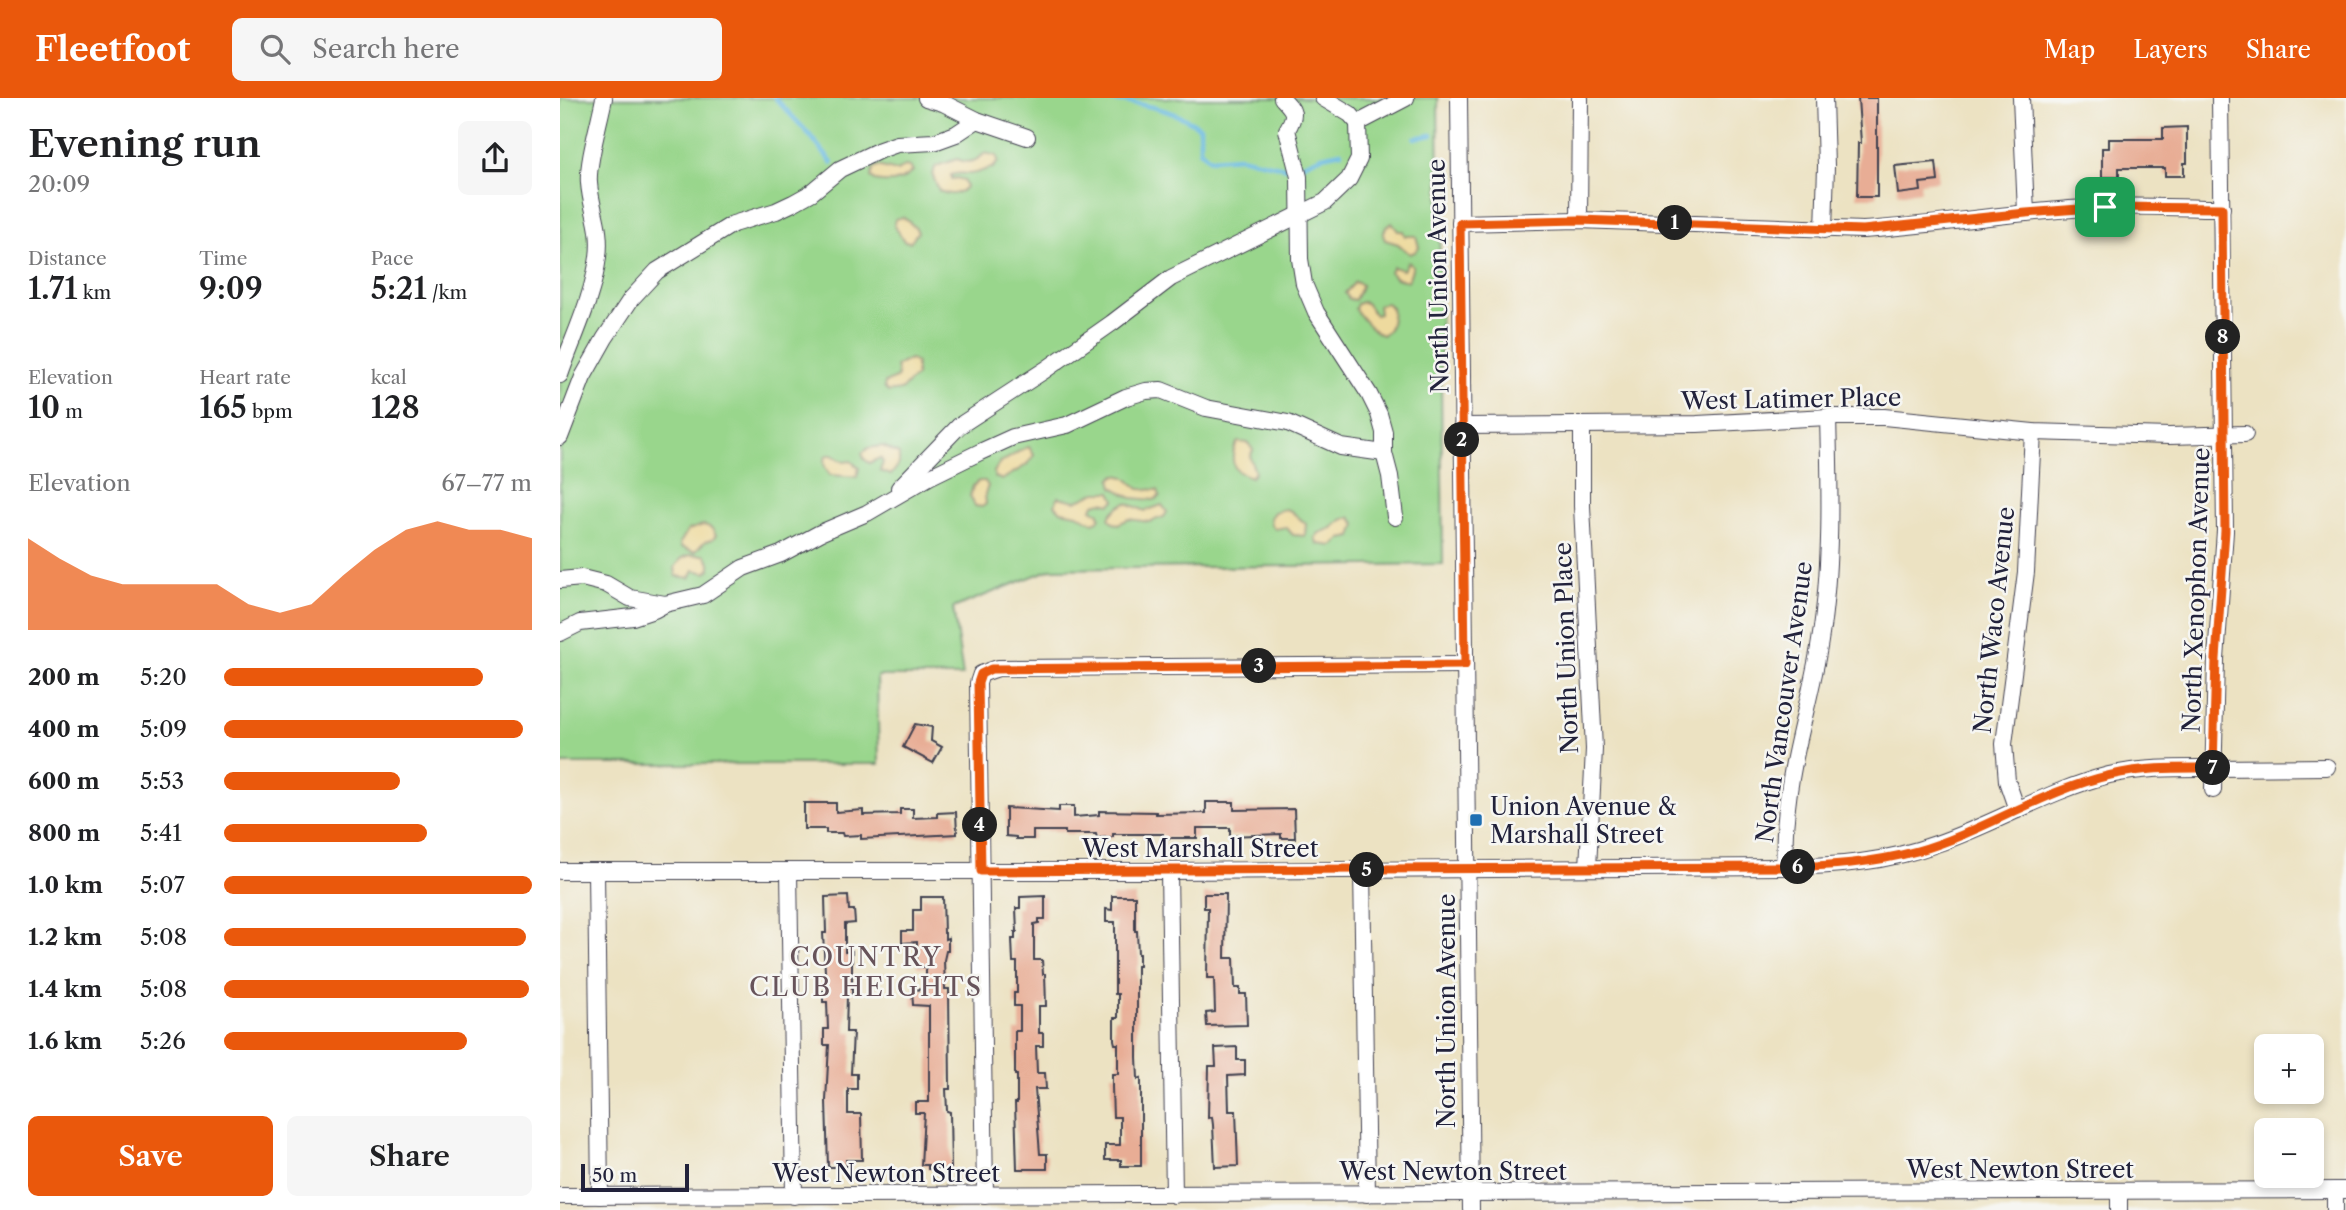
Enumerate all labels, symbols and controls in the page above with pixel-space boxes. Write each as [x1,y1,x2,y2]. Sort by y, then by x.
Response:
search box [232,18,722,81]
text: Fleetfoot [35,29,190,70]
icon: search [256,30,294,68]
text: Search here [312,33,460,65]
text: Map [2044,35,2095,64]
text: Layers [2133,35,2208,64]
text: Share [2246,35,2311,64]
text: Evening run [28,120,261,167]
button: share [458,121,532,195]
street label: North Union Avenue [1421,158,1455,394]
text: 20:09 [28,170,90,198]
pin [2075,177,2135,237]
icon: arrive [2086,188,2124,226]
pin: 1 [1658,206,1692,240]
text: 1 [1670,211,1679,234]
text: Distance [28,247,107,270]
text: Time [199,247,247,270]
text: Pace [371,247,414,270]
text: 1.71 [28,270,78,307]
text: 9:09 [199,270,263,307]
text: 5:21 [371,270,427,307]
text: km [78,281,111,304]
text: /km [427,281,467,304]
pin: 8 [2206,320,2240,354]
text: 8 [2217,325,2228,348]
text: Elevation [28,366,113,389]
text: Heart rate [199,366,291,389]
text: kcal [371,366,407,389]
street label: West Latimer Place [1679,383,1902,415]
text: 10 [28,389,60,426]
text: 165 [199,389,247,426]
text: 128 [371,389,420,426]
text: m [60,400,83,423]
text: bpm [247,400,293,423]
pin: 2 [1444,422,1480,458]
text: 2 [1456,428,1467,451]
street label: North Xenophon Avenue [2177,447,2215,733]
text: Elevation [28,469,131,497]
text: 67–77 m [441,469,532,497]
street label: North Waco Avenue [1968,505,2020,735]
street label: North Union Place [1548,542,1584,754]
street label: North Vancouver Avenue [1750,559,1818,845]
pin: 3 [1242,648,1276,684]
text: 3 [1253,654,1264,677]
text: 200 m [28,663,100,691]
text: 5:20 [140,663,187,691]
text: 400 m [28,715,100,743]
text: 5:09 [140,715,187,743]
pin: 7 [2196,750,2230,786]
text: 7 [2208,756,2217,779]
text: 600 m [28,767,100,795]
text: 5:53 [140,767,184,795]
place label: Union Avenue & Marshall Street [1490,792,1677,849]
pin: 4 [962,808,998,842]
marker: Union Avenue & Marshall Street [1468,812,1484,828]
text: 4 [974,813,985,836]
text: 800 m [28,819,100,847]
text: 5:41 [140,819,182,847]
street label: West Marshall Street [1081,834,1319,863]
pin: 6 [1780,850,1816,884]
pin: 5 [1350,852,1384,888]
text: 6 [1792,855,1803,878]
text: 5 [1361,858,1372,881]
text: 1.0 km [28,871,103,899]
text: 5:07 [140,871,185,899]
street label: North Union Avenue [1432,894,1461,1128]
text: 1.2 km [28,923,102,951]
text: 5:08 [140,923,187,951]
district label: COUNTRY CLUB HEIGHTS [749,941,983,1003]
text: 1.4 km [28,975,102,1003]
text: 5:08 [140,975,187,1003]
text: 1.6 km [28,1027,102,1055]
text: 5:26 [140,1027,186,1055]
map controls [2254,1034,2324,1188]
button: + [2254,1034,2324,1104]
button: Save [28,1116,273,1196]
button: Share [287,1116,532,1196]
button: − [2254,1118,2324,1188]
street label: West Newton Street [1905,1155,2134,1184]
street label: West Newton Street [1338,1157,1567,1186]
street label: West Newton Street [771,1159,1000,1188]
scale bar [581,1161,690,1193]
text: 50 m [592,1164,637,1187]

